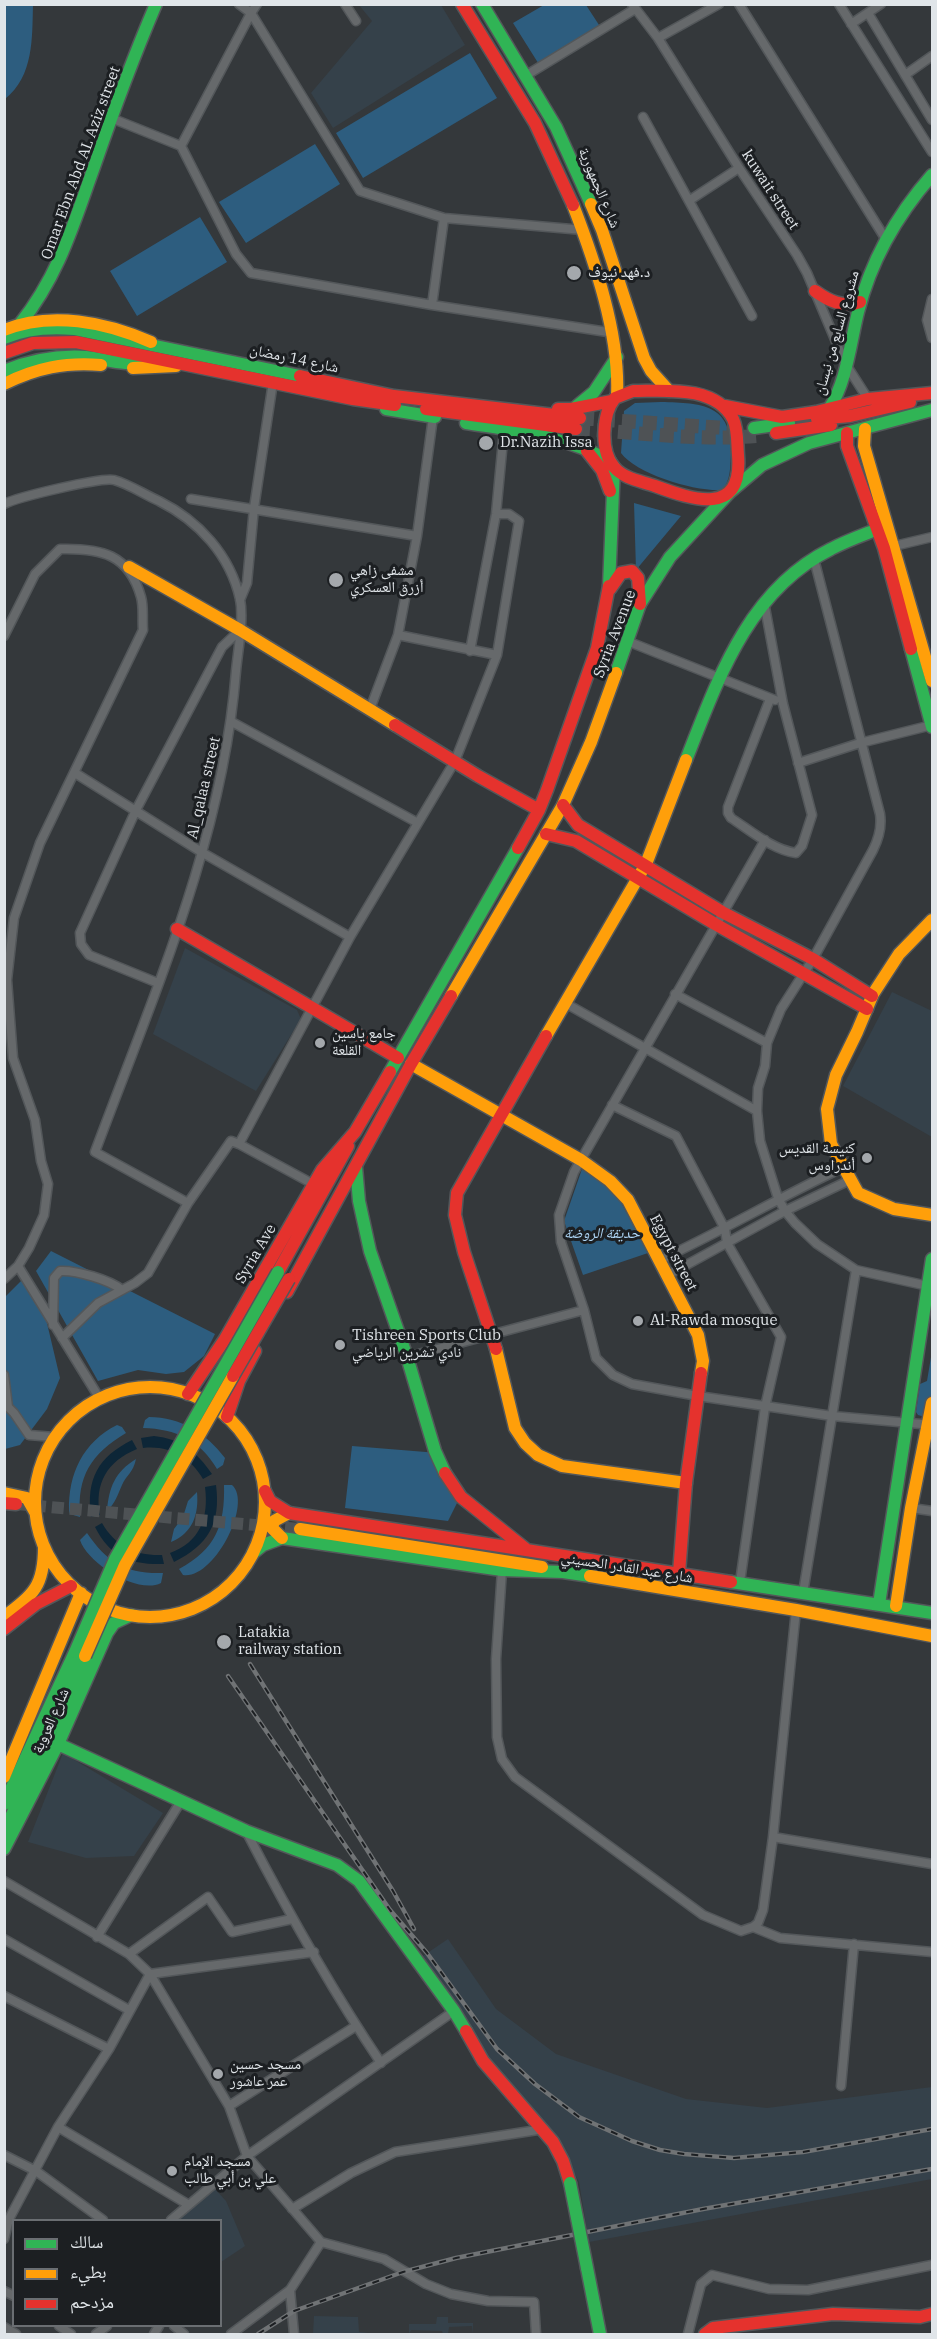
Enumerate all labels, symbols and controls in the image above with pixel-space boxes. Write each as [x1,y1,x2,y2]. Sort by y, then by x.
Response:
street label: Omar Ebn Abd AL Aziz street [38,64,124,262]
street label: شارع الجمهورية [574,145,624,231]
street label: kuwait street [737,147,803,233]
marker: د.فهد نيوف [565,264,583,282]
place label: د.فهد نيوف [588,264,650,282]
street label: مشروع السابع من نيسان [811,269,863,397]
street label: شارع 14 رمضان [248,341,340,377]
marker: Dr.Nazih Issa [477,434,495,452]
place label: Dr.Nazih Issa [500,434,593,452]
place label: مشفى زاهي أزرق العسكري [350,562,423,597]
marker: مشفى زاهي أزرق العسكري [327,571,345,589]
street label: Syria Avenue [590,588,640,680]
street label: Al_qalaa street [183,735,225,841]
place label: جامع ياسين القلعة [332,1025,396,1060]
marker: جامع ياسين القلعة [313,1036,327,1050]
place label: كنيسة القديس أندراوس [779,1140,855,1175]
marker: كنيسة القديس أندراوس [860,1151,874,1165]
street label: Egypt street [645,1212,701,1294]
street label: Syria Ave [232,1221,280,1287]
park label: حديقة الروضة [564,1225,640,1243]
place label: Al-Rawda mosque [650,1312,777,1330]
marker: Al-Rawda mosque [631,1314,645,1328]
place label: Tishreen Sports Club نادي تشرين الرياضي [352,1327,501,1362]
marker: Tishreen Sports Club نادي تشرين الرياضي [333,1338,347,1352]
street label: شارع عبد القادر الحسيني [560,1549,694,1587]
place label: Latakia railway station [238,1624,342,1659]
marker: Latakia railway station [215,1633,233,1651]
street label: شارع العروبة [29,1686,73,1756]
place label: مسجد حسين عمر عاشور [230,2056,301,2091]
marker: مسجد حسين عمر عاشور [211,2067,225,2081]
place label: مسجد الإمام علي بن أبي طالب [184,2153,276,2188]
marker: مسجد الإمام علي بن أبي طالب [165,2164,179,2178]
legend [12,2219,222,2327]
text: سالك [70,2230,103,2253]
text: بطيء [70,2260,107,2283]
text: مزدحم [70,2290,114,2313]

